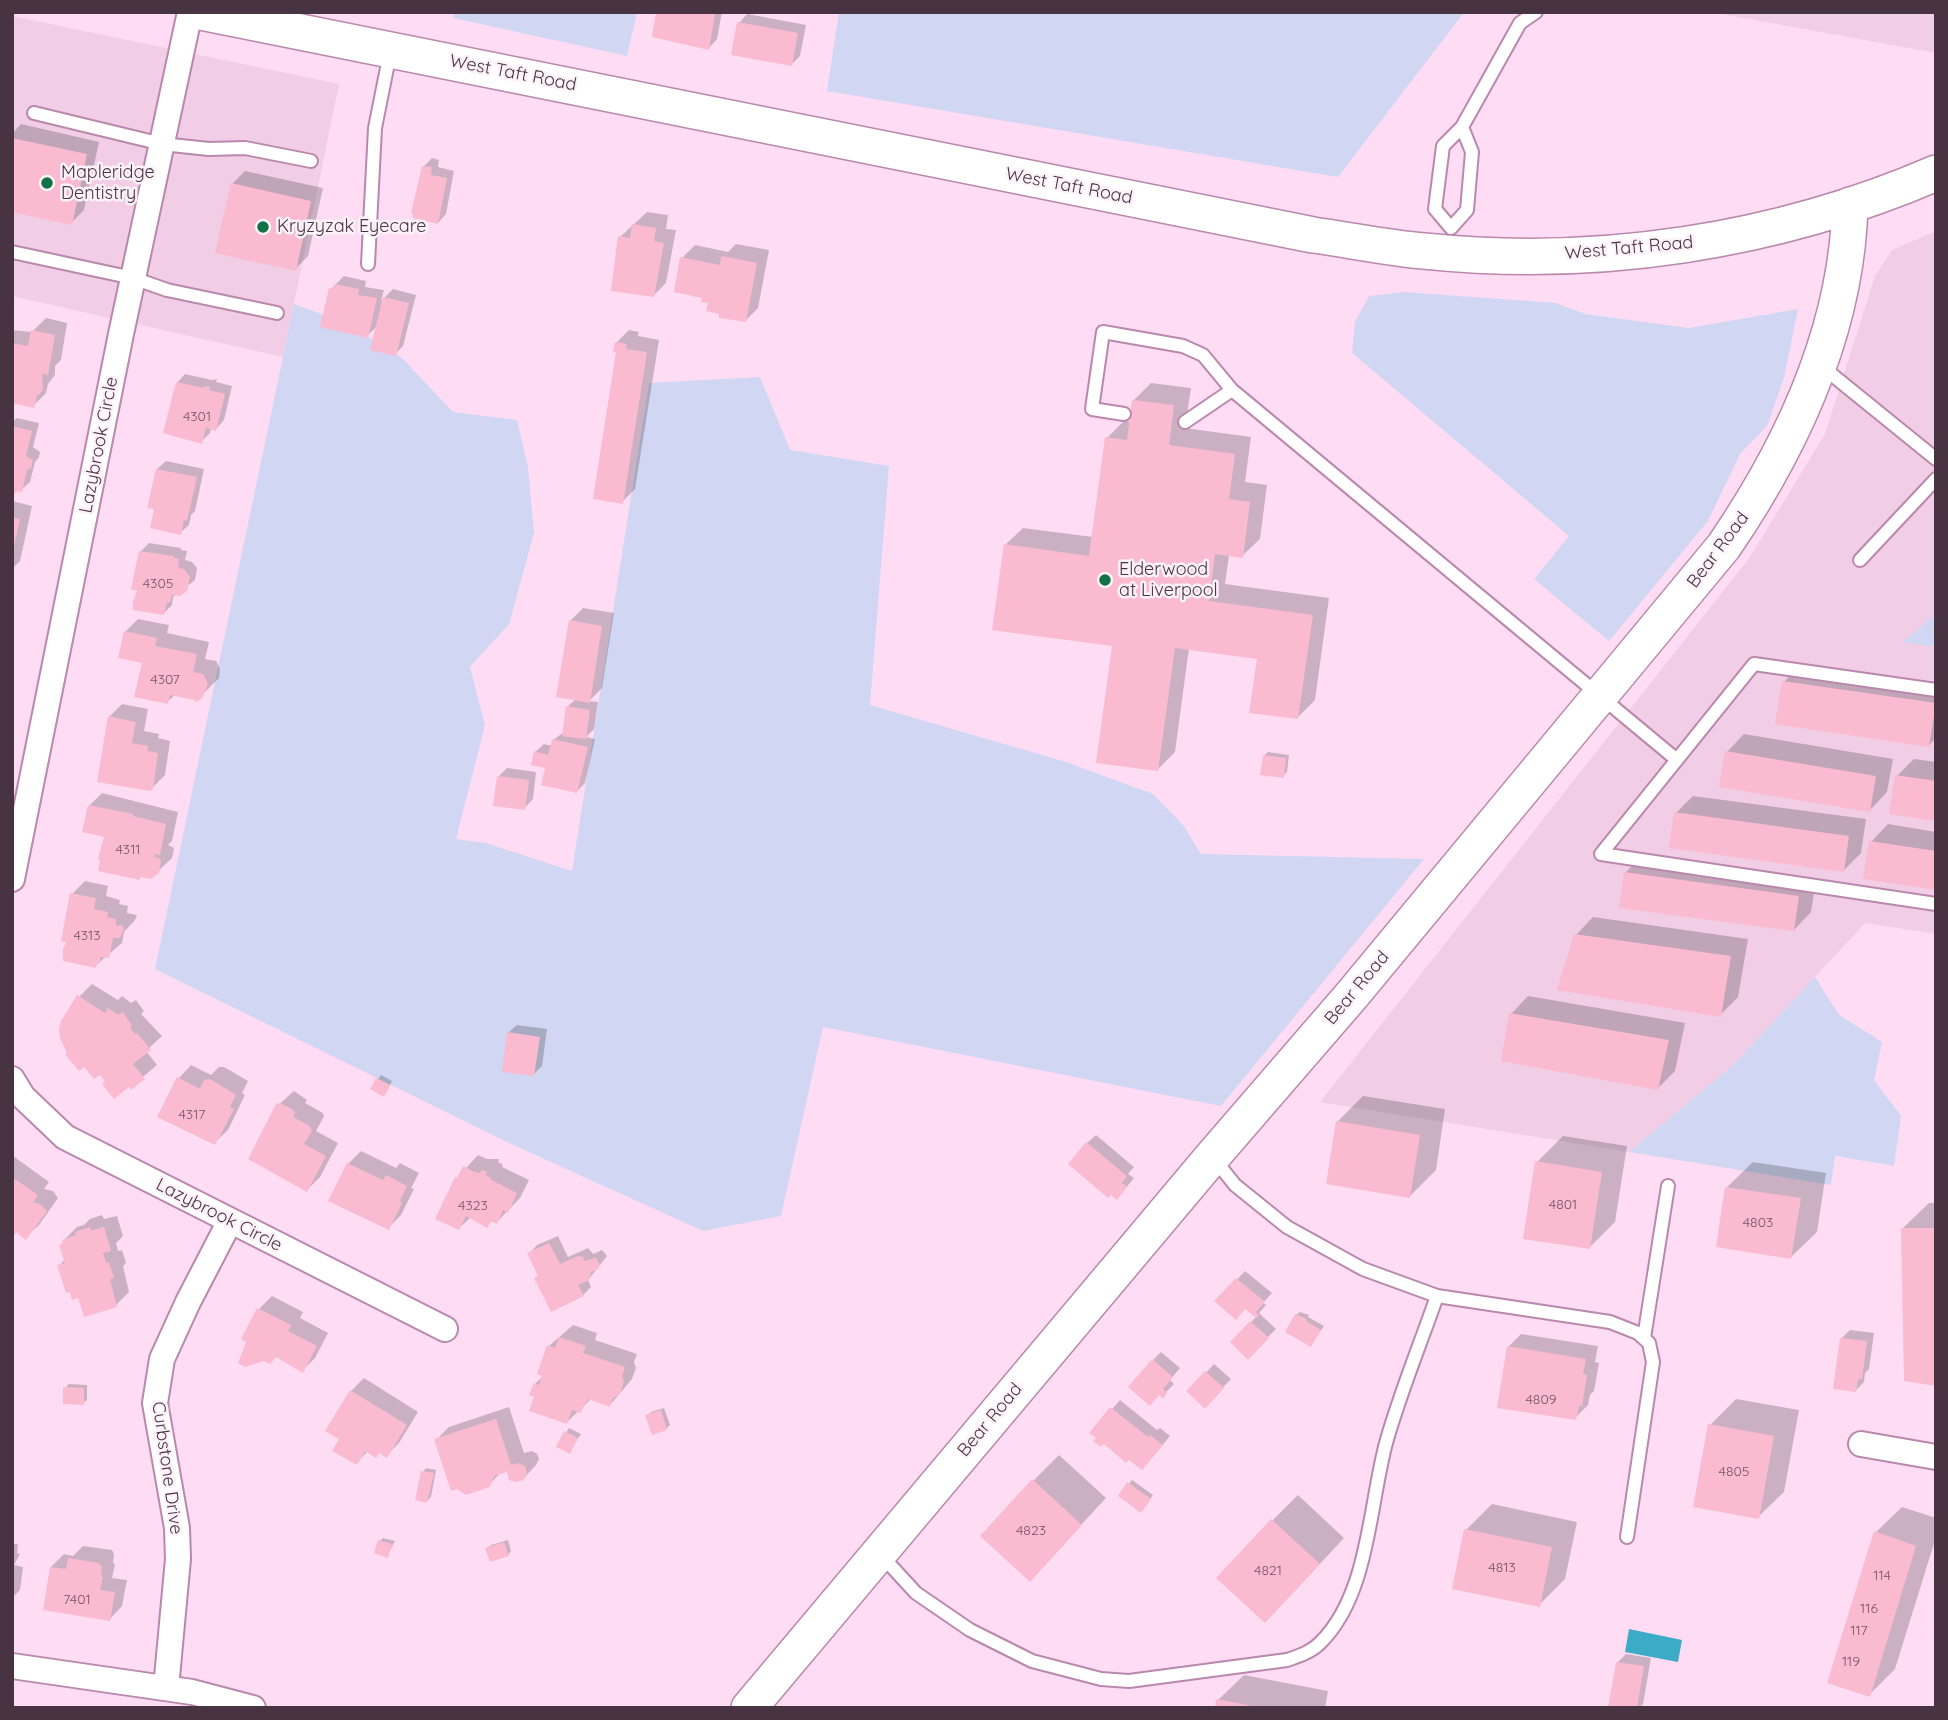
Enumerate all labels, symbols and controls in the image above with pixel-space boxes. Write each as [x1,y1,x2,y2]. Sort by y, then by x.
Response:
street label: West Taft Road [448,50,578,96]
place label: Mapleridge Dentistry [61,162,155,204]
street label: West Taft Road [1004,163,1134,209]
marker: Mapleridge Dentistry [39,175,55,191]
place label: Kryzyzak Eyecare [277,216,426,238]
marker: Kryzyzak Eyecare [255,219,271,235]
street label: West Taft Road [1564,232,1694,264]
street label: Lazybrook Circle [75,375,123,515]
house number: 4301 [183,409,211,425]
street label: Bear Road [1682,508,1754,592]
place label: Elderwood at Liverpool [1119,559,1218,602]
marker: Elderwood at Liverpool [1097,572,1113,588]
house number: 4305 [143,576,173,592]
house number: 4307 [150,672,180,688]
house number: 4311 [115,842,141,858]
house number: 4313 [73,928,101,944]
street label: Bear Road [1320,947,1394,1029]
house number: 4317 [178,1107,206,1123]
street label: Lazybrook Circle [152,1174,286,1256]
house number: 4801 [1549,1197,1577,1213]
house number: 4323 [458,1198,488,1214]
house number: 4803 [1743,1215,1773,1231]
street label: Bear Road [953,1379,1027,1461]
house number: 4809 [1525,1392,1557,1408]
street label: Curbstone Drive [147,1400,187,1536]
house number: 4805 [1719,1464,1749,1480]
house number: 4823 [1016,1523,1046,1539]
house number: 4813 [1488,1560,1516,1576]
house number: 4821 [1254,1563,1282,1579]
house number: 114 [1873,1568,1891,1584]
house number: 7401 [63,1592,91,1608]
house number: 116 [1860,1601,1878,1617]
house number: 117 [1850,1623,1868,1639]
house number: 119 [1842,1654,1860,1670]

